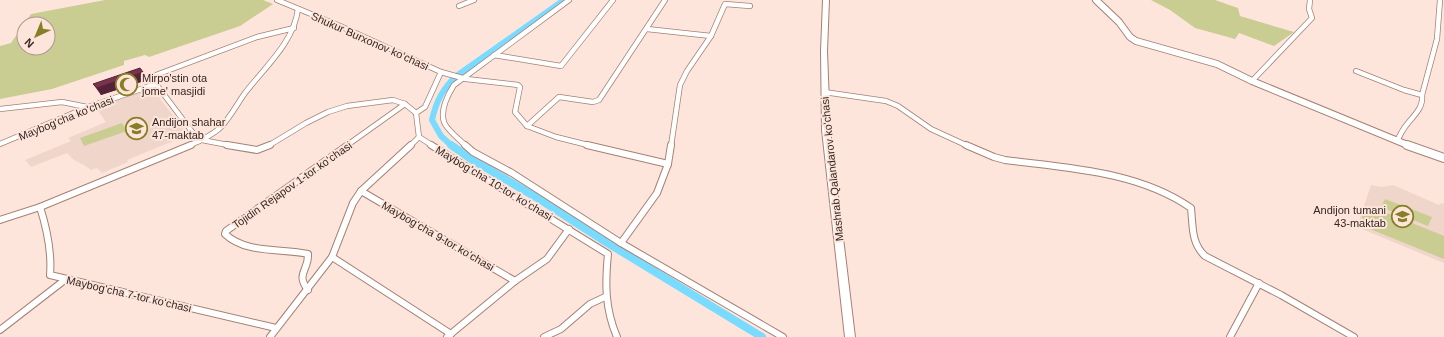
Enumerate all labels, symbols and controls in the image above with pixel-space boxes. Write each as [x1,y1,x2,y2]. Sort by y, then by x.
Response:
street label: Shukur Burxonov koʻchasi [309,10,431,72]
north arrow [16,16,56,56]
text: N [22,36,36,50]
mosque icon: Mirpo'stin ota jome' masjidi [113,71,139,97]
place label: Mirpo'stin ota jome' masjidi [141,72,208,97]
street label: Maybog'cha ko'chasi [17,93,115,143]
street label: Mashrab Qalandarov ko'chasi [818,96,846,242]
school or university icon: Andijon shahar 47-maktab [124,115,150,141]
place label: Andijon shahar 47-maktab [152,116,226,141]
street label: Tojidin Rejapov 1-tor ko‘chasi [230,139,354,231]
street label: Maybogʻcha 10-tor koʻchasi [434,143,554,223]
street label: Maybogʻcha 9-tor koʻchasi [380,199,496,273]
school or university icon: Andijon tumani 43-maktab [1389,203,1415,229]
place label: Andijon tumani 43-maktab [1313,204,1386,229]
street label: Maybogʻcha 7-tor koʻchasi [65,274,193,314]

